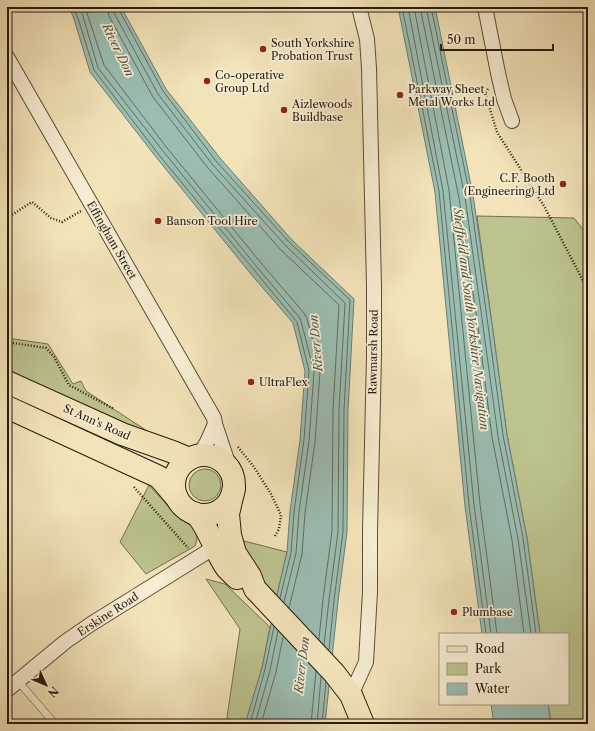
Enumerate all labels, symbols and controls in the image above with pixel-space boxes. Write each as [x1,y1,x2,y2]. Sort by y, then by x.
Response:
water label: River Don [99,20,138,79]
scale bar [441,26,553,52]
text: 50 m [447,32,476,47]
place label: South Yorkshire Probation Trust [271,36,354,63]
marker: South Yorkshire Probation Trust [258,44,268,54]
place label: Co-operative Group Ltd [215,68,284,95]
marker: Co-operative Group Ltd [202,76,212,86]
place label: Parkway Sheet Metal Works Ltd [408,82,495,109]
marker: Parkway Sheet Metal Works Ltd [395,90,405,100]
place label: Aizlewoods Buildbase [291,97,352,124]
marker: Aizlewoods Buildbase [279,105,289,115]
place label: C.F. Booth (Engineering) Ltd [464,171,555,198]
marker: C.F. Booth (Engineering) Ltd [558,179,568,189]
street label: Effingham Street [84,198,140,282]
water label: Sheffield and South Yorkshire Navigation [450,206,493,431]
place label: Banson Tool Hire [166,214,258,228]
marker: Banson Tool Hire [153,216,163,226]
street label: Rawmarsh Road [365,309,381,395]
water label: River Don [306,314,326,373]
place label: UltraFlex [259,375,308,389]
marker: UltraFlex [246,377,256,387]
street label: St Ann's Road [61,401,133,443]
street label: Erskine Road [75,589,141,639]
place label: Plumbase [462,605,513,619]
marker: Plumbase [449,607,459,617]
legend [439,633,569,705]
water label: River Don [290,636,312,695]
text: Road [475,641,505,656]
text: Park [475,661,502,676]
north arrow [26,665,66,705]
text: Water [474,681,509,696]
text: N [45,684,62,701]

